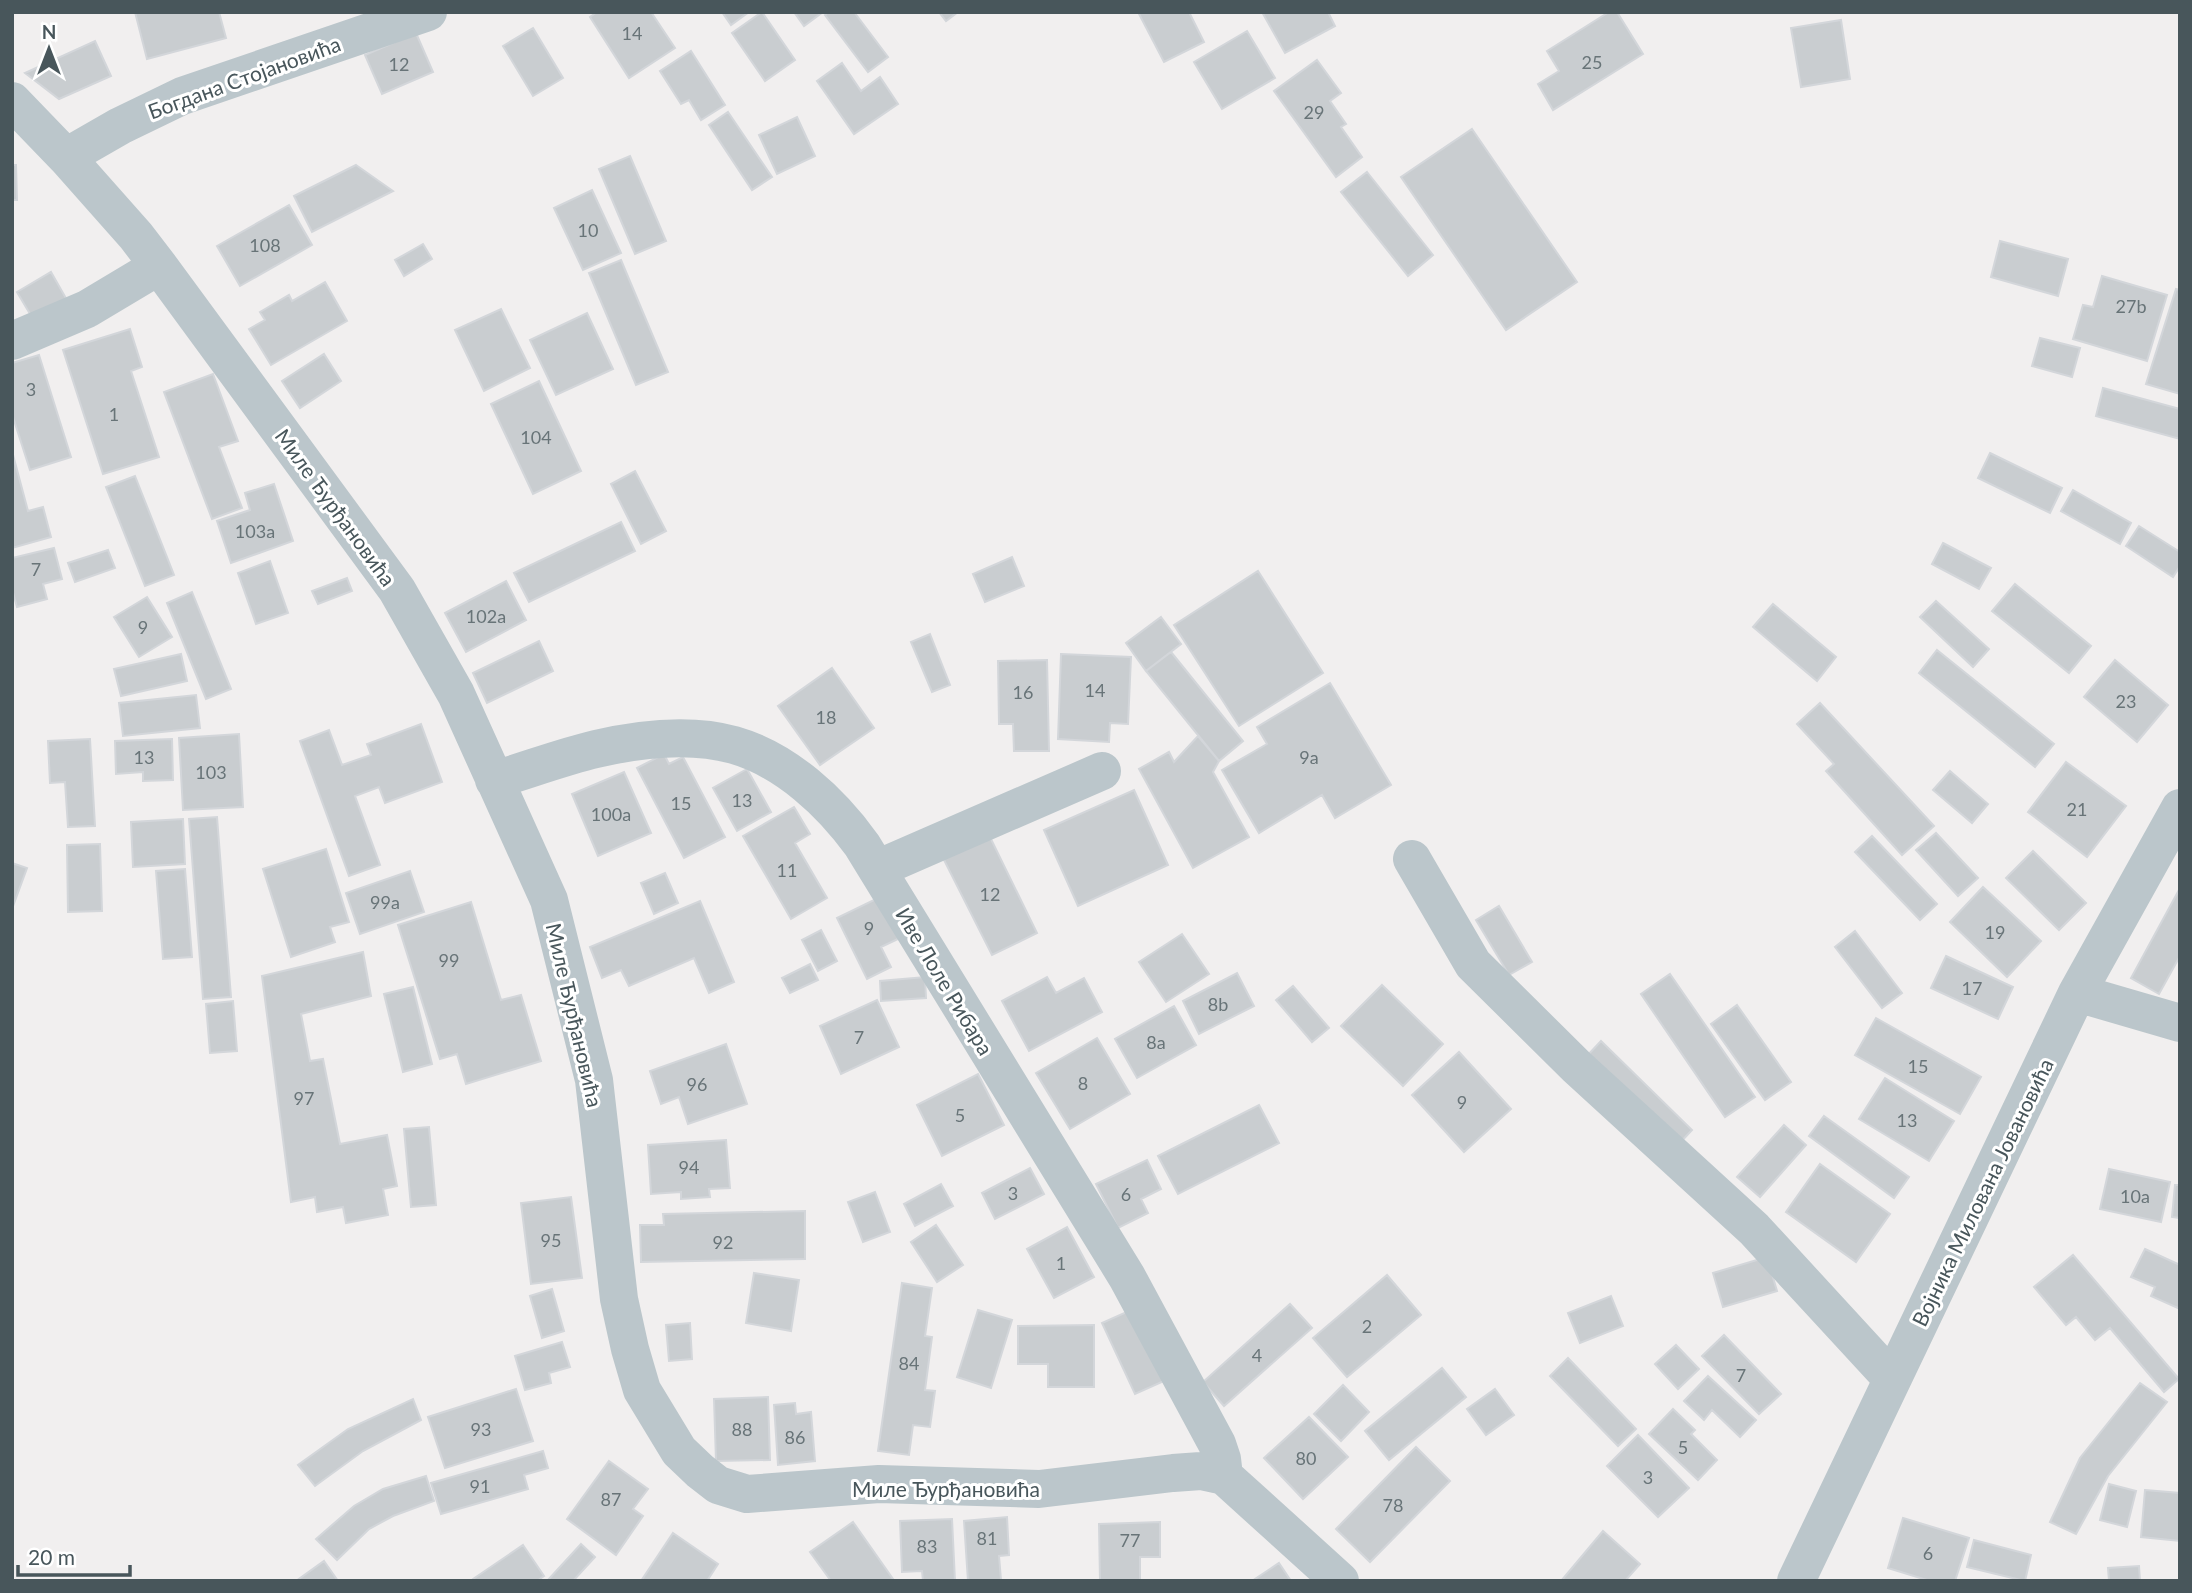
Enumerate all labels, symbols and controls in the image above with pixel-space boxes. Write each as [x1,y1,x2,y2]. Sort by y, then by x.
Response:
north arrow [14,14,84,84]
text: N [42,20,56,43]
house number: 14 [622,22,642,44]
street label: Богдана Стојановића [144,31,344,123]
house number: 25 [1582,51,1602,73]
house number: 12 [389,53,409,75]
house number: 29 [1304,101,1324,123]
house number: 10 [578,219,598,241]
house number: 108 [249,234,281,256]
house number: 27b [2116,295,2146,317]
house number: 3 [26,378,36,400]
house number: 1 [109,403,119,425]
street label: Миле Ђурђановића [271,424,401,590]
house number: 104 [520,426,552,448]
house number: 103a [235,520,275,542]
house number: 7 [31,558,41,580]
house number: 102a [466,605,506,627]
house number: 9 [138,616,148,638]
house number: 14 [1085,679,1105,701]
house number: 16 [1013,681,1033,703]
house number: 23 [2116,690,2136,712]
house number: 18 [816,706,836,728]
house number: 13 [134,746,154,768]
house number: 9a [1299,746,1319,768]
house number: 103 [195,761,227,783]
house number: 13 [732,789,752,811]
house number: 15 [671,792,691,814]
house number: 21 [2067,798,2087,820]
house number: 100a [591,803,631,825]
house number: 11 [777,859,797,881]
house number: 12 [980,883,1000,905]
house number: 99a [370,891,400,913]
street label: Иве Лоле Рибара [891,903,999,1059]
house number: 9 [864,917,874,939]
street label: Миле Ђурђановића [542,921,608,1109]
house number: 19 [1985,921,2005,943]
house number: 99 [439,949,459,971]
house number: 17 [1962,977,1982,999]
house number: 8b [1208,993,1228,1015]
house number: 7 [854,1026,864,1048]
house number: 8a [1146,1031,1166,1053]
street label: Војника Милована Јовановића [1906,1054,2058,1330]
house number: 15 [1908,1055,1928,1077]
house number: 8 [1078,1072,1088,1094]
house number: 96 [687,1073,707,1095]
house number: 97 [294,1087,314,1109]
house number: 9 [1457,1091,1467,1113]
house number: 5 [955,1104,965,1126]
house number: 13 [1897,1109,1917,1131]
house number: 94 [679,1156,699,1178]
house number: 3 [1008,1182,1018,1204]
house number: 6 [1121,1183,1131,1205]
house number: 10a [2120,1185,2150,1207]
house number: 95 [541,1229,561,1251]
house number: 92 [713,1231,733,1253]
house number: 1 [1056,1252,1066,1274]
house number: 2 [1362,1315,1372,1337]
house number: 4 [1252,1344,1262,1366]
house number: 84 [899,1352,919,1374]
house number: 7 [1736,1364,1746,1386]
house number: 93 [471,1418,491,1440]
house number: 88 [732,1418,752,1440]
house number: 86 [785,1426,805,1448]
house number: 5 [1678,1436,1688,1458]
house number: 80 [1296,1447,1316,1469]
house number: 3 [1643,1466,1653,1488]
house number: 91 [470,1475,490,1497]
street label: Миле Ђурђановића [852,1476,1040,1501]
house number: 87 [601,1488,621,1510]
house number: 78 [1383,1494,1403,1516]
house number: 81 [977,1527,997,1549]
house number: 77 [1120,1529,1140,1551]
scale bar [18,1534,130,1578]
house number: 83 [917,1535,937,1557]
house number: 6 [1923,1542,1933,1564]
text: 20 m [28,1544,75,1569]

